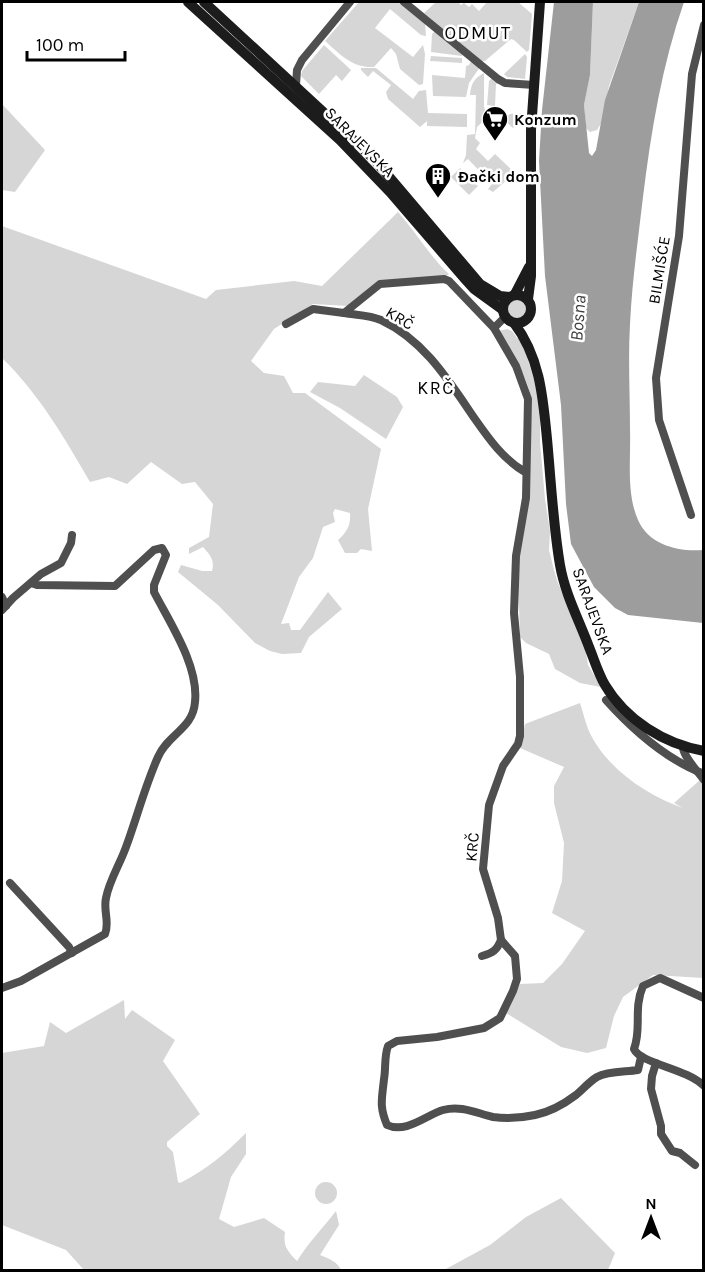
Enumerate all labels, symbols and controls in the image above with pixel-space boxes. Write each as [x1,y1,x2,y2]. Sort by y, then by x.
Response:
district label: ODMUT [444,22,512,44]
scale bar [27,24,124,62]
text: 100 m [36,34,84,56]
street label: SARAJEVSKA [321,103,399,181]
supermarket icon: Konzum [480,104,510,142]
place label: Konzum [514,110,577,129]
building icon: Đački dom [423,161,453,199]
place label: Đački dom [458,167,540,186]
street label: BILMIŠĆE [644,235,674,305]
water label: Bosna [565,294,591,342]
street label: KRČ [383,302,418,334]
district label: KRČ [417,377,455,399]
street label: SARAJEVSKA [569,565,617,657]
street label: KRČ [461,831,483,862]
north arrow [621,1188,681,1248]
text: N [645,1194,657,1213]

